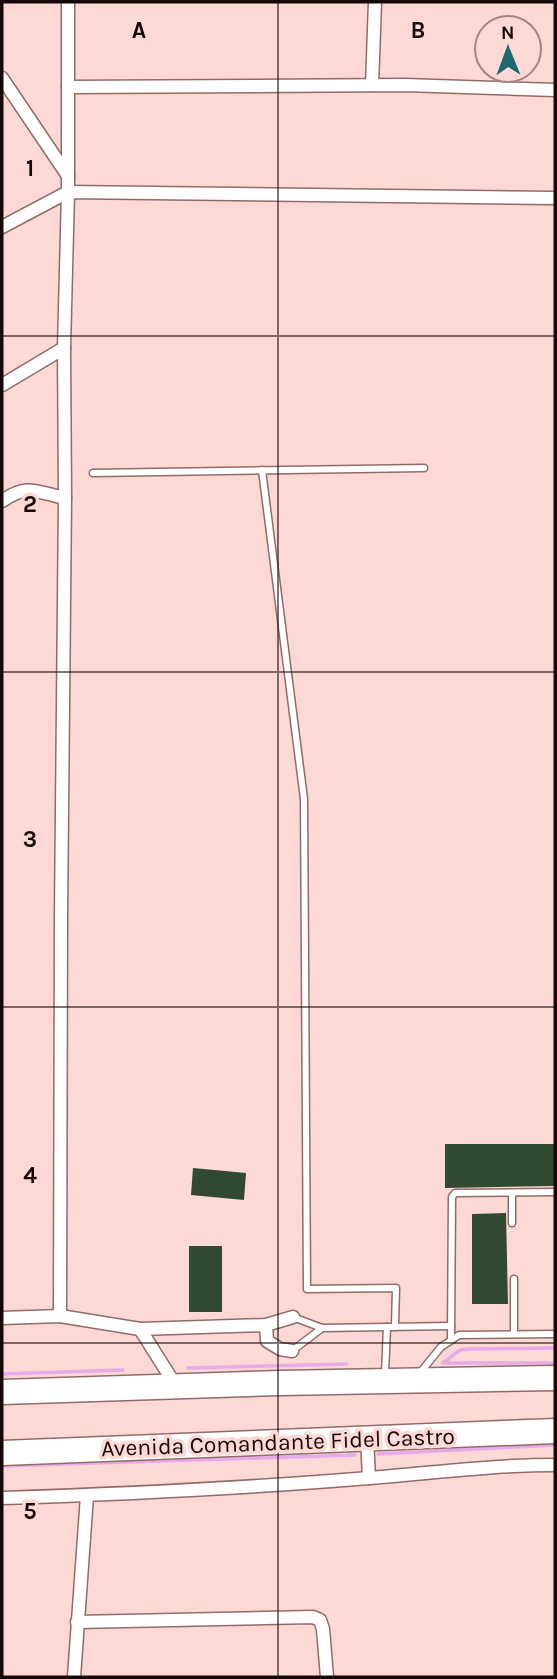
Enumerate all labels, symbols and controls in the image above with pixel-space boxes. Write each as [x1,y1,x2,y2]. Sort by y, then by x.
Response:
north arrow [473,14,543,84]
text: A [132,17,146,44]
text: B [411,17,425,44]
text: N [501,22,515,44]
text: 1 [26,155,34,182]
text: 2 [23,491,37,518]
text: 3 [23,826,37,853]
text: 4 [23,1162,37,1189]
street label: Avenida Comandante Fidel Castro [101,1423,455,1462]
text: 5 [23,1498,37,1525]

